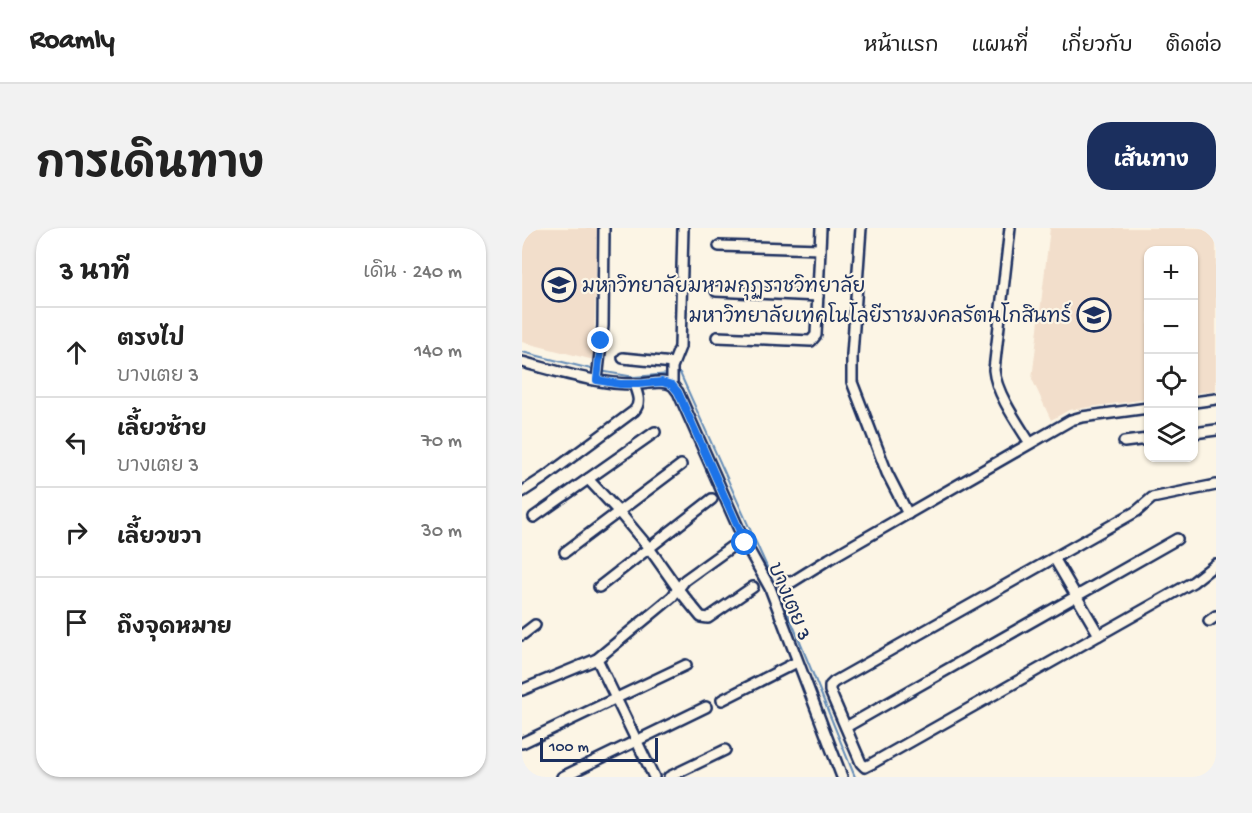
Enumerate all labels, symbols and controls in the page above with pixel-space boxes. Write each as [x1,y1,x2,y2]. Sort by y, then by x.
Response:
text: Roamly [30,25,115,58]
text: หน้าแรก [864,35,939,60]
text: แผนที่ [972,35,1028,60]
text: เกี่ยวกับ [1061,35,1133,60]
text: ติดต่อ [1166,35,1222,60]
button: เส้นทาง [1087,122,1216,190]
text: การเดินทาง [36,144,264,193]
map controls [1144,246,1198,462]
button: + [1144,246,1198,300]
text: 3 นาที [60,259,130,290]
text: เดิน · 240 m [363,262,462,285]
school or university icon: มหาวิทยาลัยมหามกุฏราชวิทยาลัย [541,267,577,303]
place label: มหาวิทยาลัยมหามกุฏราชวิทยาลัย [582,273,865,301]
school or university icon: มหาวิทยาลัยเทคโนโลยีราชมงคลรัตนโกสินทร์ [1076,297,1112,333]
button: − [1144,300,1198,354]
place label: มหาวิทยาลัยเทคโนโลยีราชมงคลรัตนโกสินทร์ [689,302,1072,330]
route end [587,327,613,353]
text: ตรงไป [117,328,185,354]
icon: ahead [60,336,93,369]
text: 140 m [414,341,462,364]
button: locate [1144,354,1198,408]
text: บางเตย 3 [117,366,199,389]
button: layers [1144,408,1198,462]
text: เลี้ยวซ้าย [117,418,207,444]
icon: left [60,426,93,459]
text: 70 m [421,431,462,454]
text: บางเตย 3 [117,456,199,479]
icon: right [60,516,93,549]
text: 30 m [421,521,462,544]
text: เลี้ยวขวา [117,526,201,552]
route start [731,529,757,555]
street label: บางเตย 3 [761,560,814,645]
icon: arrive [60,606,93,639]
text: ถึงจุดหมาย [117,616,232,642]
scale bar [540,735,658,762]
text: 100 m [549,739,589,758]

